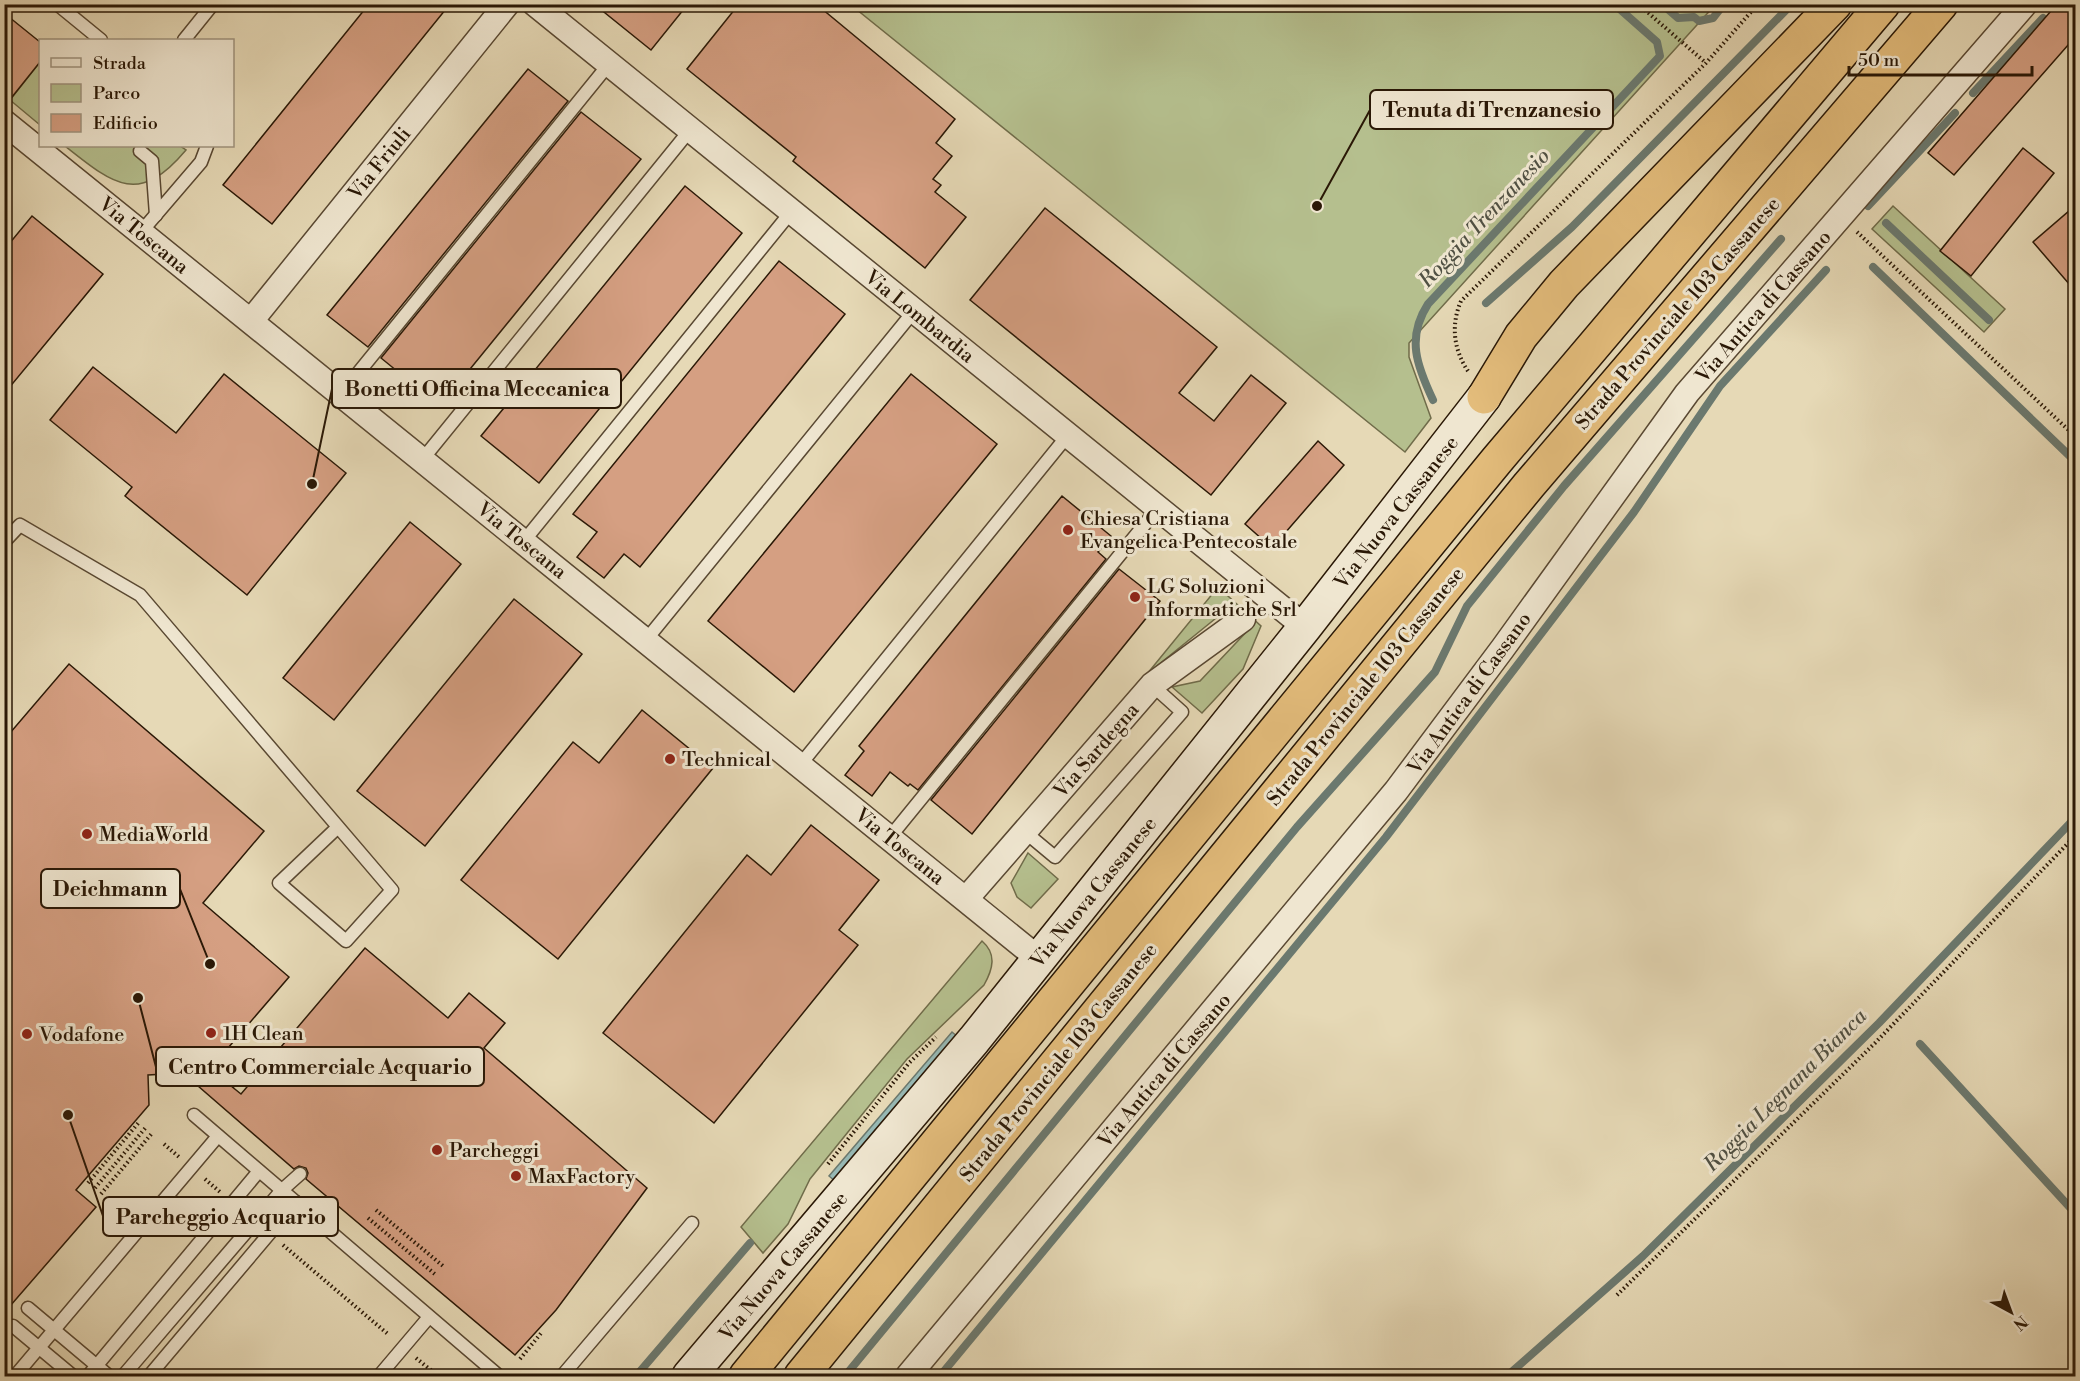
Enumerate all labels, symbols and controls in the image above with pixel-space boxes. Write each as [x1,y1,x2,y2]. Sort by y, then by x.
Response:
legend [39,39,234,147]
scale bar [1849,39,2032,77]
text: 50 m [1858,49,1900,72]
text: Strada [93,52,147,75]
text: Parco [93,82,140,105]
callout: Tenuta di Trenzanesio [1370,90,1613,129]
text: Tenuta di Trenzanesio [1383,98,1601,124]
text: Edificio [93,112,158,135]
street label: Via Friuli [343,122,417,206]
water label: Roggia Trenzanesio [1413,144,1556,294]
street label: Via Toscana [92,192,194,281]
street label: Strada Provinciale 103 Cassanese [1570,193,1786,435]
street label: Via Antica di Cassano [1690,225,1837,389]
street label: Via Lombardia [858,265,980,370]
callout: Bonetti Officina Meccanica [332,369,621,408]
text: Bonetti Officina Meccanica [345,377,610,403]
street label: Via Nuova Cassanese [1329,431,1465,595]
street label: Via Toscana [470,497,572,586]
place label: Chiesa Cristiana Evangelica Pentecostale [1080,507,1297,555]
marker: Chiesa Cristiana Evangelica Pentecostale [1061,523,1075,537]
street label: Strada Provinciale 103 Cassanese [1262,563,1470,811]
place label: LG Soluzioni Informatiche Srl [1147,575,1297,623]
marker: LG Soluzioni Informatiche Srl [1128,590,1142,604]
street label: Via Antica di Cassano [1402,608,1537,781]
street label: Via Sardegna [1048,698,1146,804]
place label: Technical [682,748,771,773]
marker: Technical [663,752,677,766]
street label: Via Toscana [848,803,950,892]
street label: Via Nuova Cassanese [1025,812,1163,974]
place label: MediaWorld [99,823,209,848]
marker: MediaWorld [80,827,94,841]
callout: Deichmann [41,869,180,908]
text: Deichmann [53,877,167,903]
street label: Strada Provinciale 103 Cassanese [955,939,1163,1187]
street label: Via Antica di Cassano [1092,988,1237,1154]
water label: Roggia Legnana Bianca [1698,1004,1873,1178]
place label: 1H Clean [223,1022,304,1047]
place label: Vodafone [38,1023,124,1048]
marker: 1H Clean [204,1026,218,1040]
marker: Vodafone [20,1027,34,1041]
callout: Centro Commerciale Acquario [156,1047,484,1086]
text: Centro Commerciale Acquario [168,1055,472,1081]
place label: Parcheggi [449,1139,540,1164]
marker: Parcheggi [430,1143,444,1157]
place label: MaxFactory [528,1165,635,1190]
marker: MaxFactory [509,1169,523,1183]
street label: Via Nuova Cassanese [714,1187,854,1348]
callout: Parcheggio Acquario [103,1197,338,1236]
text: Parcheggio Acquario [116,1205,326,1231]
north arrow [1981,1282,2041,1342]
text: N [2009,1311,2032,1334]

